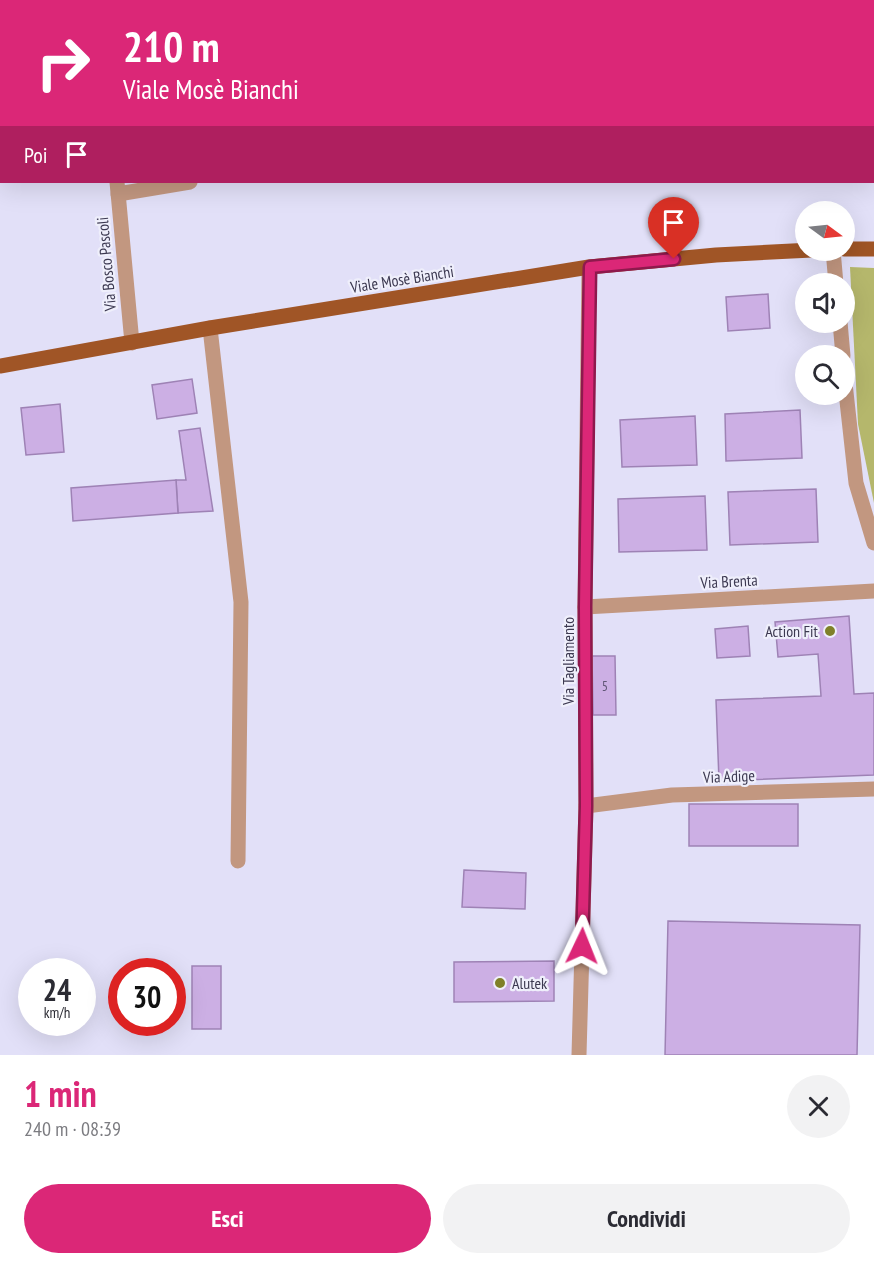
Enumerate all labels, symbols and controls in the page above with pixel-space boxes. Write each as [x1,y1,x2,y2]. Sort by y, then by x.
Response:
text: 210 m [123,19,220,74]
icon: right [24,24,102,102]
text: Viale Mosè Bianchi [123,72,299,106]
icon: arrive [60,138,93,171]
text: Poi [24,141,48,169]
pin [648,197,699,259]
north arrow [795,201,855,261]
map controls [795,201,855,405]
icon: arrive [657,206,690,239]
street label: Via Bosco Pascoli [92,216,120,313]
street label: Viale Mosè Bianchi [348,261,455,297]
button: sound [795,273,855,333]
button: search [795,345,855,405]
street label: Via Brenta [699,570,758,593]
street label: Via Tagliamento [558,617,578,706]
place label: Action Fit [765,621,819,641]
marker: Action Fit [823,624,837,638]
house number: 5 [602,677,608,695]
street label: Via Adige [702,765,755,787]
position arrow [550,914,614,978]
speed limit sign: 30 [108,958,186,1036]
text: 24 [43,970,71,1009]
place label: Alutek [512,973,548,993]
marker: Alutek [493,976,507,990]
text: km/h [44,1003,70,1022]
text: 1 min [24,1070,97,1117]
button: close [787,1075,850,1138]
text: 240 m · 08:39 [24,1116,121,1142]
button: Esci [24,1184,431,1253]
button: Condividi [443,1184,850,1253]

